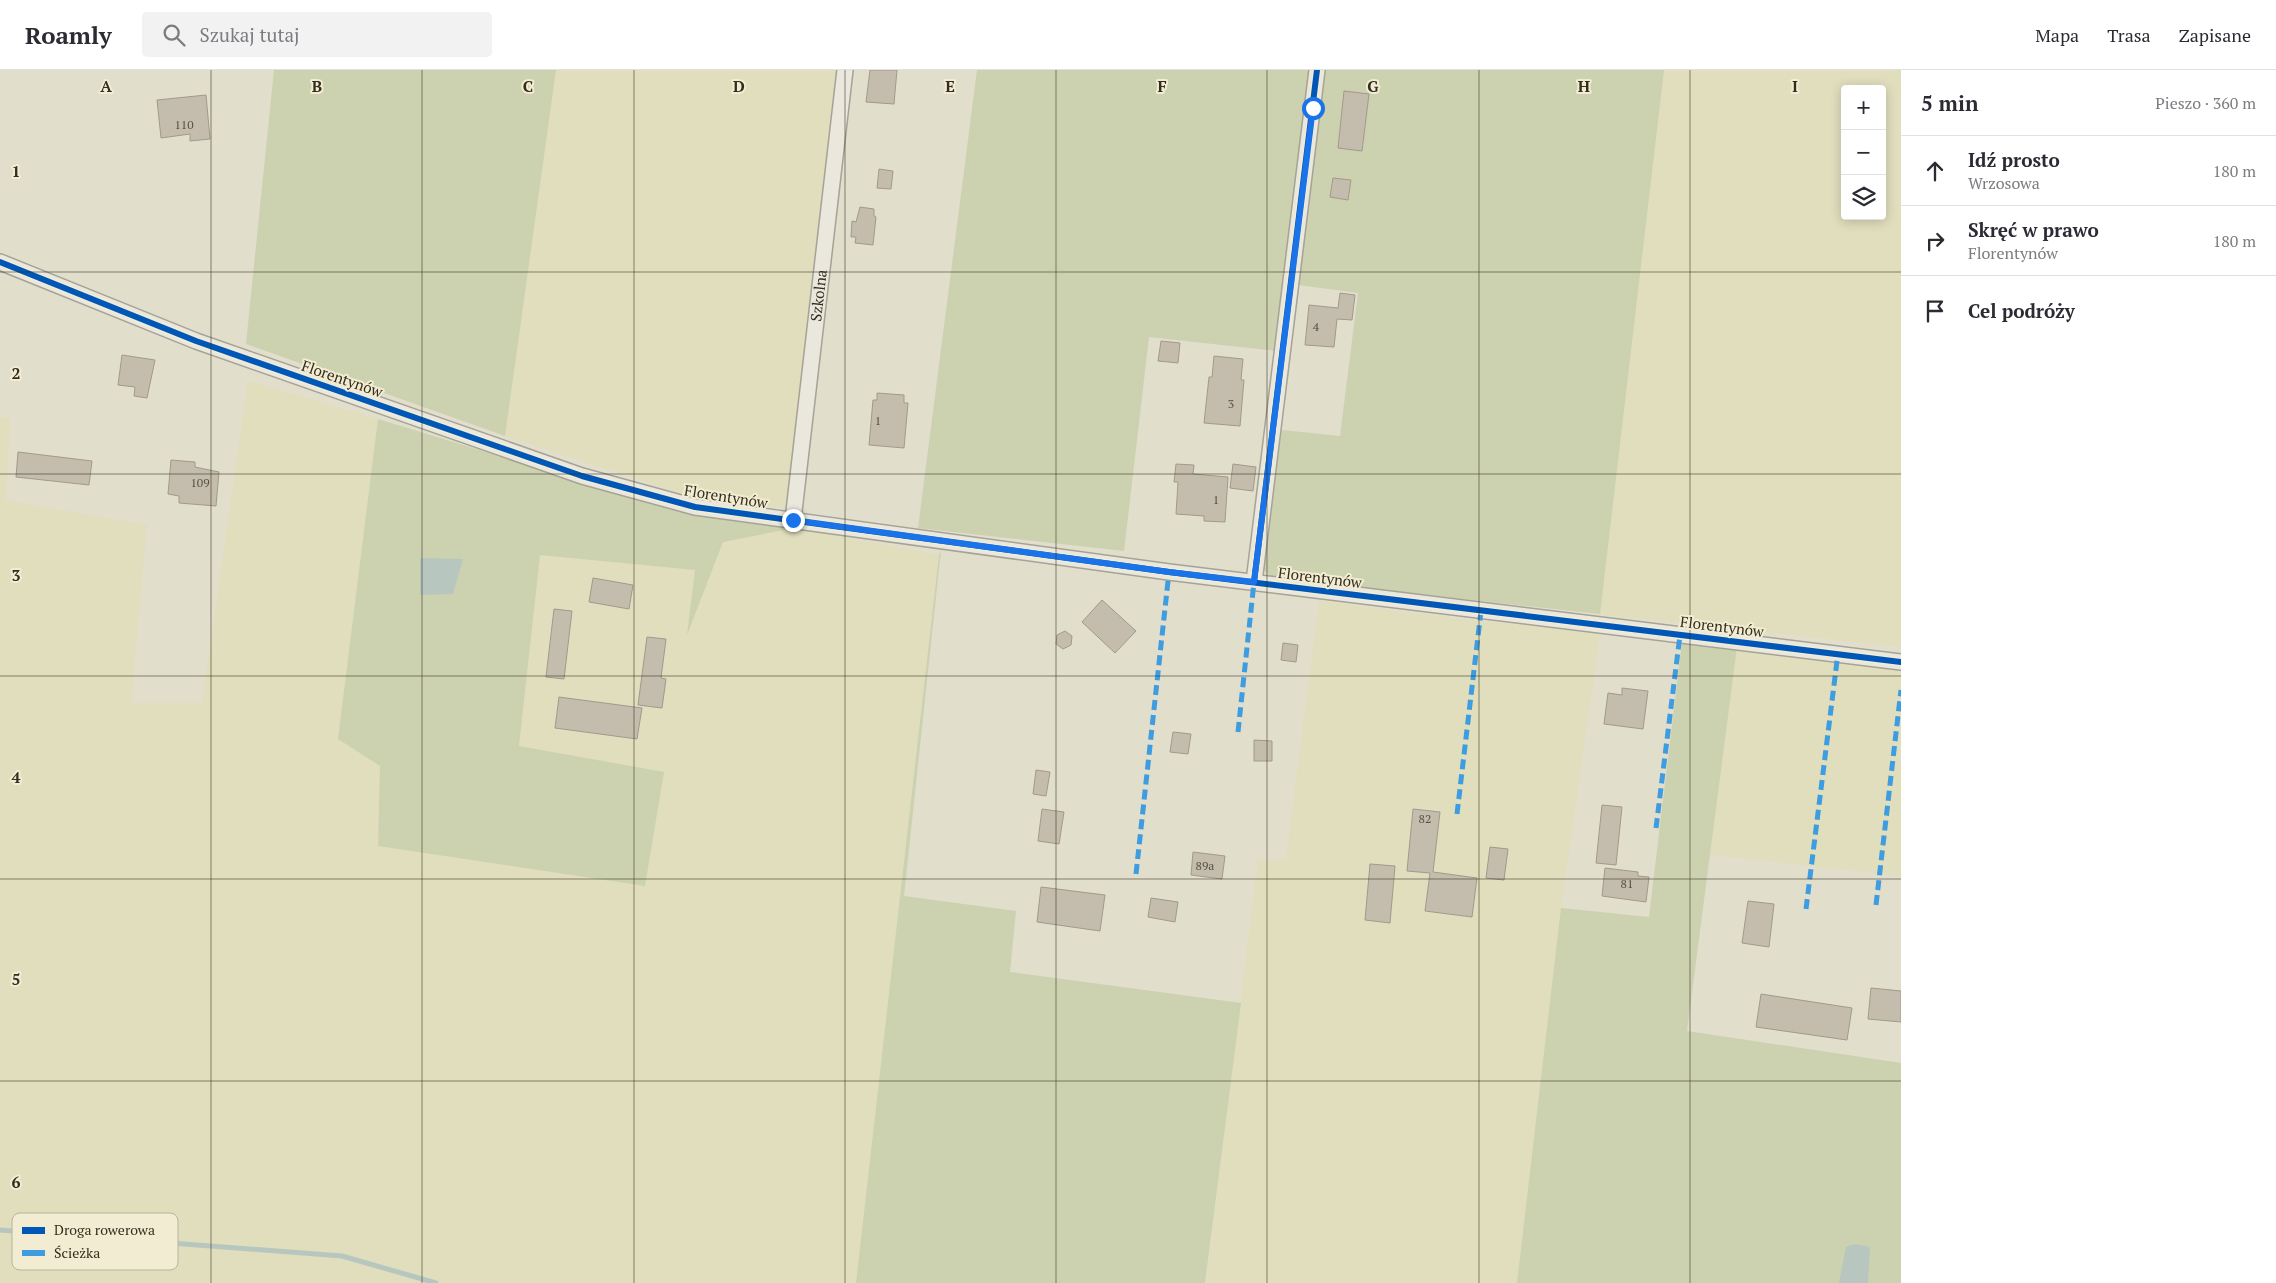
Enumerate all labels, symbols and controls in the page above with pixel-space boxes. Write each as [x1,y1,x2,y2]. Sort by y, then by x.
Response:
search box [142,12,492,57]
text: Roamly [25,19,112,51]
icon: search [160,21,188,49]
text: Szukaj tutaj [200,22,300,47]
text: Mapa [2035,23,2079,47]
text: Trasa [2107,23,2151,47]
text: Zapisane [2179,23,2251,47]
text: A [100,75,112,97]
text: B [312,75,322,97]
text: C [523,75,533,97]
text: D [733,75,745,97]
text: E [945,75,955,97]
text: F [1157,75,1167,97]
text: G [1367,75,1379,97]
text: H [1578,75,1590,97]
text: I [1792,75,1798,97]
map controls [1841,85,1886,220]
button: + [1841,85,1886,130]
text: 5 min [1921,89,1978,117]
text: Pieszo · 360 m [2155,92,2256,114]
route start [1302,97,1325,120]
house number: 110 [174,117,194,132]
button: − [1841,130,1886,175]
text: Idź prosto [1968,147,2060,172]
icon: ahead [1921,157,1949,185]
text: 1 [11,160,21,182]
text: 180 m [2213,160,2256,182]
text: Wrzosowa [1968,172,2040,194]
button: layers [1841,175,1886,220]
text: Skręć w prawo [1968,217,2099,242]
icon: right [1921,227,1949,255]
text: 180 m [2213,230,2256,252]
text: Florentynów [1968,242,2058,264]
street label: Szkolna [805,268,831,322]
icon: arrive [1921,297,1949,325]
text: Cel podróży [1968,298,2075,323]
house number: 4 [1313,319,1320,334]
street label: Florentynów [299,355,386,402]
text: 2 [11,362,21,384]
house number: 3 [1228,396,1234,411]
house number: 1 [875,413,881,428]
house number: 109 [190,475,210,490]
street label: Florentynów [683,480,770,513]
house number: 1 [1213,492,1219,507]
route end [782,509,805,532]
street label: Florentynów [1277,562,1364,592]
text: 3 [11,564,21,586]
street label: Florentynów [1679,611,1766,641]
text: 4 [11,766,21,788]
house number: 82 [1419,811,1431,826]
house number: 89a [1196,858,1214,873]
house number: 81 [1621,876,1633,891]
text: 5 [11,968,21,990]
text: 6 [11,1171,21,1193]
legend [12,1213,178,1270]
text: Droga rowerowa [54,1220,155,1239]
text: Ścieżka [54,1243,100,1262]

